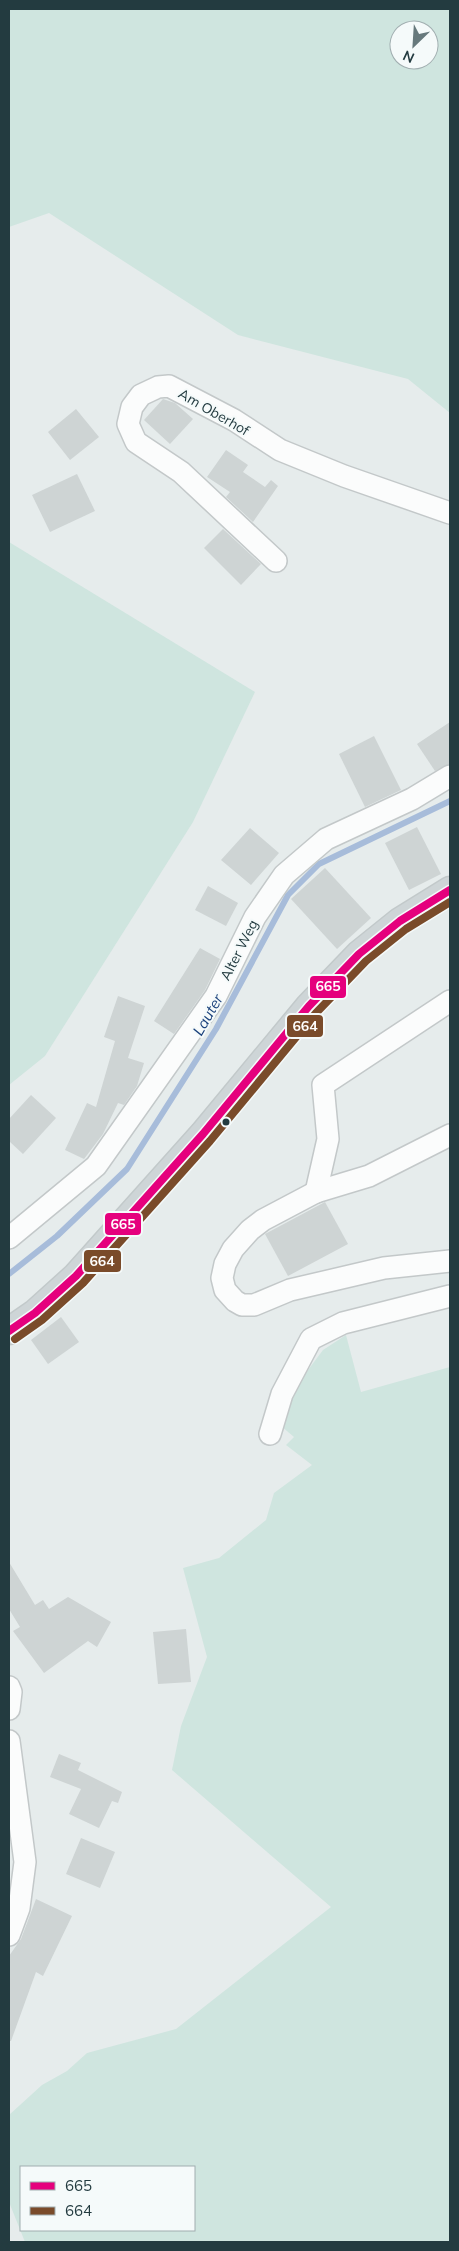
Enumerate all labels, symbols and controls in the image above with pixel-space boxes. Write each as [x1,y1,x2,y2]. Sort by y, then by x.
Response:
north arrow [389,20,439,70]
text: N [400,46,417,67]
street label: Am Oberhof [175,384,253,440]
street label: Alter Weg [216,917,262,983]
line badge: 665 [309,975,347,999]
text: 665 [315,977,341,995]
water label: Lauter [188,990,227,1039]
line badge: 664 [286,1014,324,1038]
text: 664 [292,1017,318,1035]
unlabelled marker [221,1117,231,1127]
line badge: 665 [104,1212,142,1236]
text: 665 [110,1215,136,1233]
line badge: 664 [83,1249,122,1273]
text: 664 [89,1252,115,1270]
legend [20,2166,195,2231]
text: 665 [65,2176,92,2195]
text: 664 [65,2201,92,2220]

